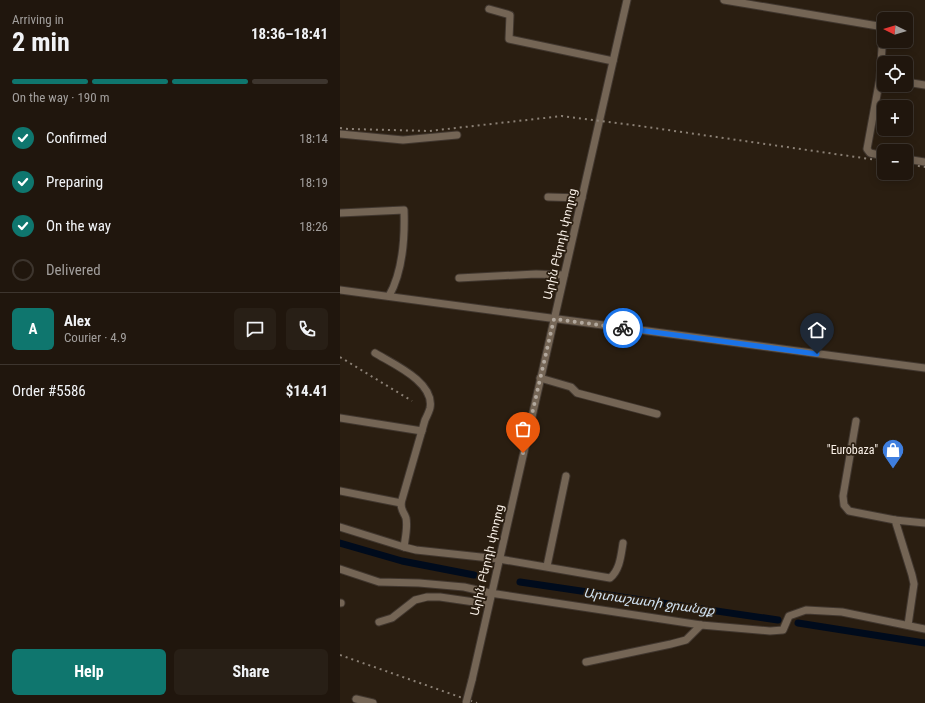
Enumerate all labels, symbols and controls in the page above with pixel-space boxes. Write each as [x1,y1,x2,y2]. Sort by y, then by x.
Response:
text: Arriving in [12,12,64,27]
north arrow [877,12,913,48]
map controls [877,12,913,180]
text: 18:36–18:41 [251,25,328,43]
text: 2 min [12,27,70,57]
button: locate [877,56,913,92]
text: On the way · 190 m [12,90,109,105]
button: + [877,100,913,136]
icon: check [12,127,34,149]
text: Confirmed [46,129,107,147]
text: 18:14 [299,131,328,146]
button: − [877,144,913,180]
icon: check [12,171,34,193]
text: Preparing [46,173,103,191]
text: 18:19 [299,175,328,190]
street label: Արին Բերդի փողոց [540,187,580,301]
icon: check [12,215,34,237]
text: On the way [46,217,111,235]
text: 18:26 [299,219,328,234]
text: Delivered [46,261,101,279]
button: chat [234,308,276,350]
button: phone [286,308,328,350]
courier [603,308,643,348]
text: Alex [64,312,91,330]
pin [800,313,834,354]
icon: bike [612,317,634,339]
icon: home [806,319,828,341]
text: A [29,320,37,338]
text: Courier · 4.9 [64,330,127,345]
text: Order #5586 [12,382,86,400]
text: $14.41 [286,382,328,400]
pin [506,412,540,453]
icon: bag [512,418,534,440]
shop icon: "Eurobaza" [880,437,906,470]
place label: "Eurobaza" [827,443,878,457]
street label: Արին Բերդի փողոց [467,503,507,617]
water label: Արտաշատի ջրանցք [582,585,717,619]
button: Help [12,649,166,695]
button: Share [174,649,328,695]

